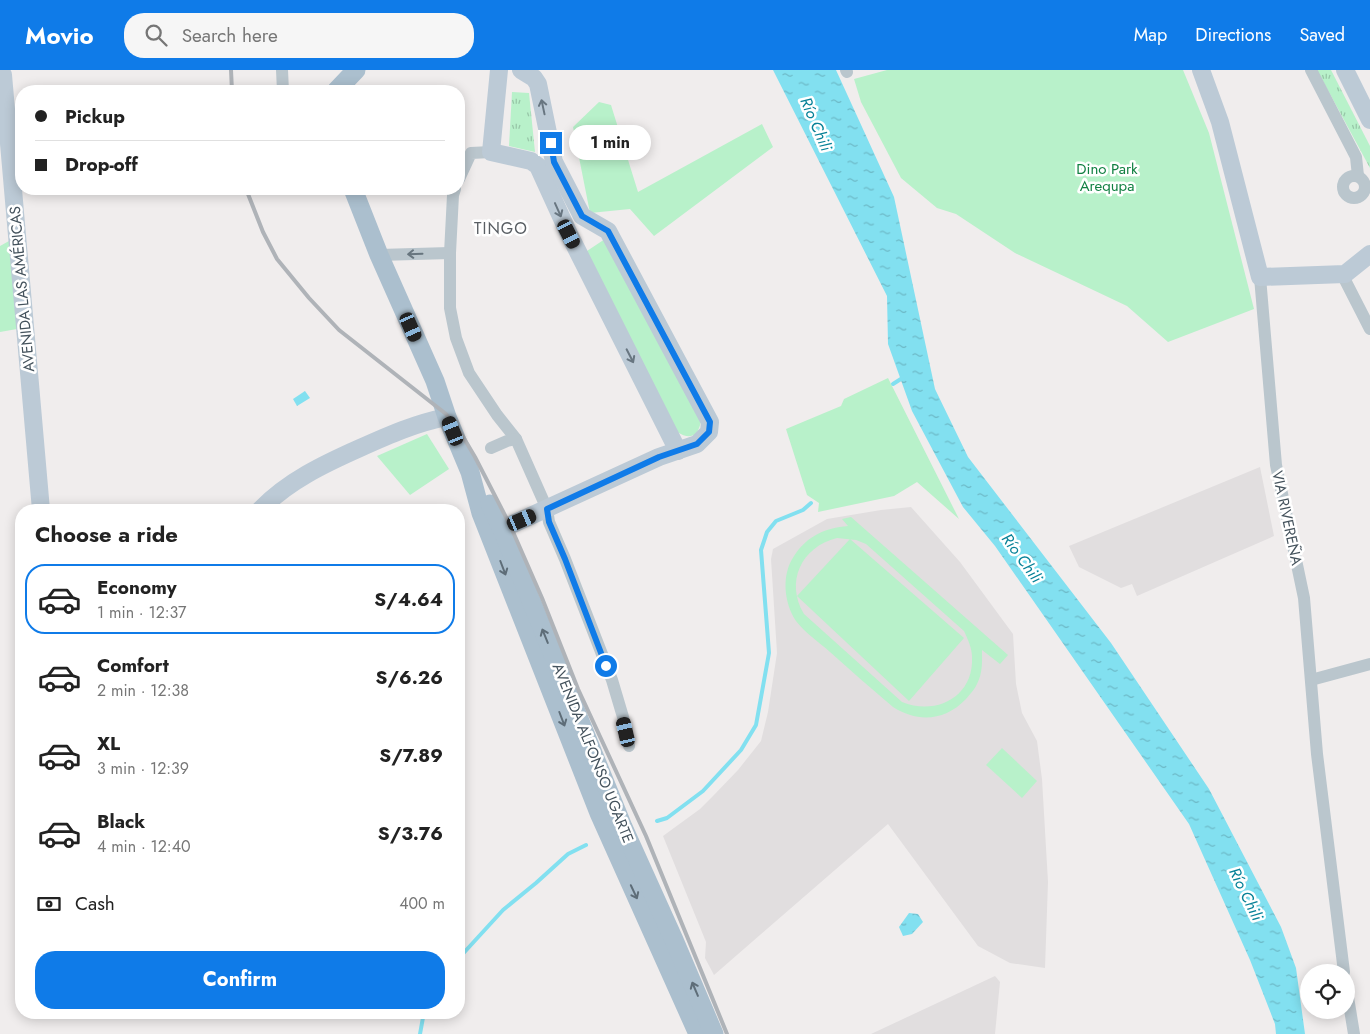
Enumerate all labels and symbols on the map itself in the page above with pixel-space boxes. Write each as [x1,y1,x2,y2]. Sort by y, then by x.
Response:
water label: Río Chili [794,94,838,155]
one-way arrow [538,99,547,115]
callout: 1 min [568,126,651,160]
route end [540,132,562,154]
park label: Dino Park Arequpa [1076,158,1138,197]
one-way arrow [553,202,563,217]
street label: AVENIDA LAS AMÉRICAS [4,205,40,373]
district label: TINGO [474,217,528,240]
car [555,217,582,251]
one-way arrow [407,249,423,259]
car [398,310,423,344]
one-way arrow [626,348,635,363]
car [440,414,465,448]
street label: VIA RIVEREÑA [1266,469,1308,568]
car [505,507,538,533]
water label: Río Chili [996,528,1048,588]
one-way arrow [499,560,508,575]
one-way arrow [540,629,550,644]
route start [595,655,617,677]
street label: AVENIDA ALFONSO UGARTE [547,660,639,846]
one-way arrow [558,711,567,726]
car [615,716,636,748]
water label: Río Chili [1223,864,1269,925]
one-way arrow [630,884,640,899]
one-way arrow [690,982,700,997]

